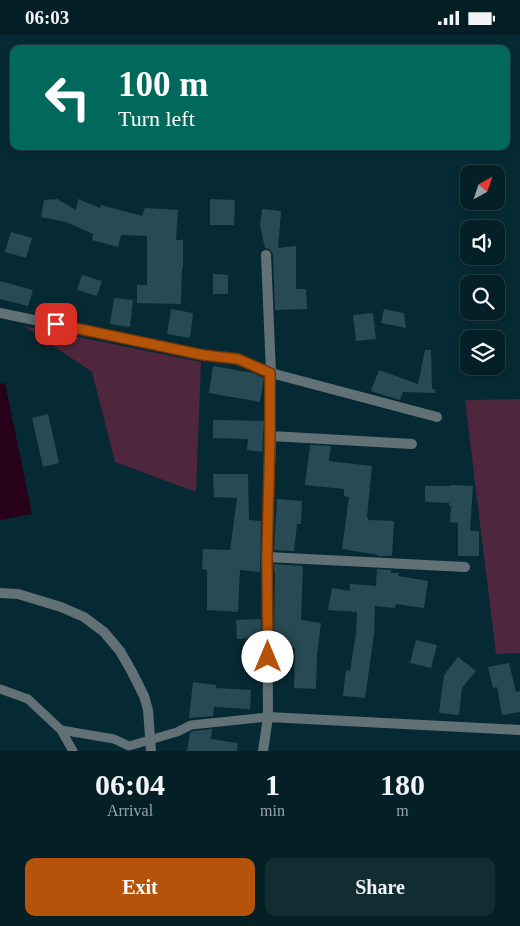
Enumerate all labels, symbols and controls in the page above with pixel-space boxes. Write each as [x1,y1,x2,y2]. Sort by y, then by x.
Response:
text: 06:03 [25,7,69,28]
icon: left [35,65,100,130]
text: 100 m [118,65,208,104]
text: Turn left [118,106,195,131]
north arrow [460,165,505,210]
map controls [460,165,505,375]
button: sound [460,220,505,265]
button: search [460,275,505,320]
pin [35,303,77,345]
icon: arrive [42,310,70,338]
button: layers [460,330,505,375]
position arrow [241,630,293,682]
text: 06:04 [95,768,165,801]
text: 1 [265,768,280,801]
text: 180 [380,768,425,801]
text: Arrival [107,802,153,819]
text: min [260,802,285,819]
text: m [396,802,409,819]
button: Exit [25,858,255,916]
button: Share [265,858,495,916]

